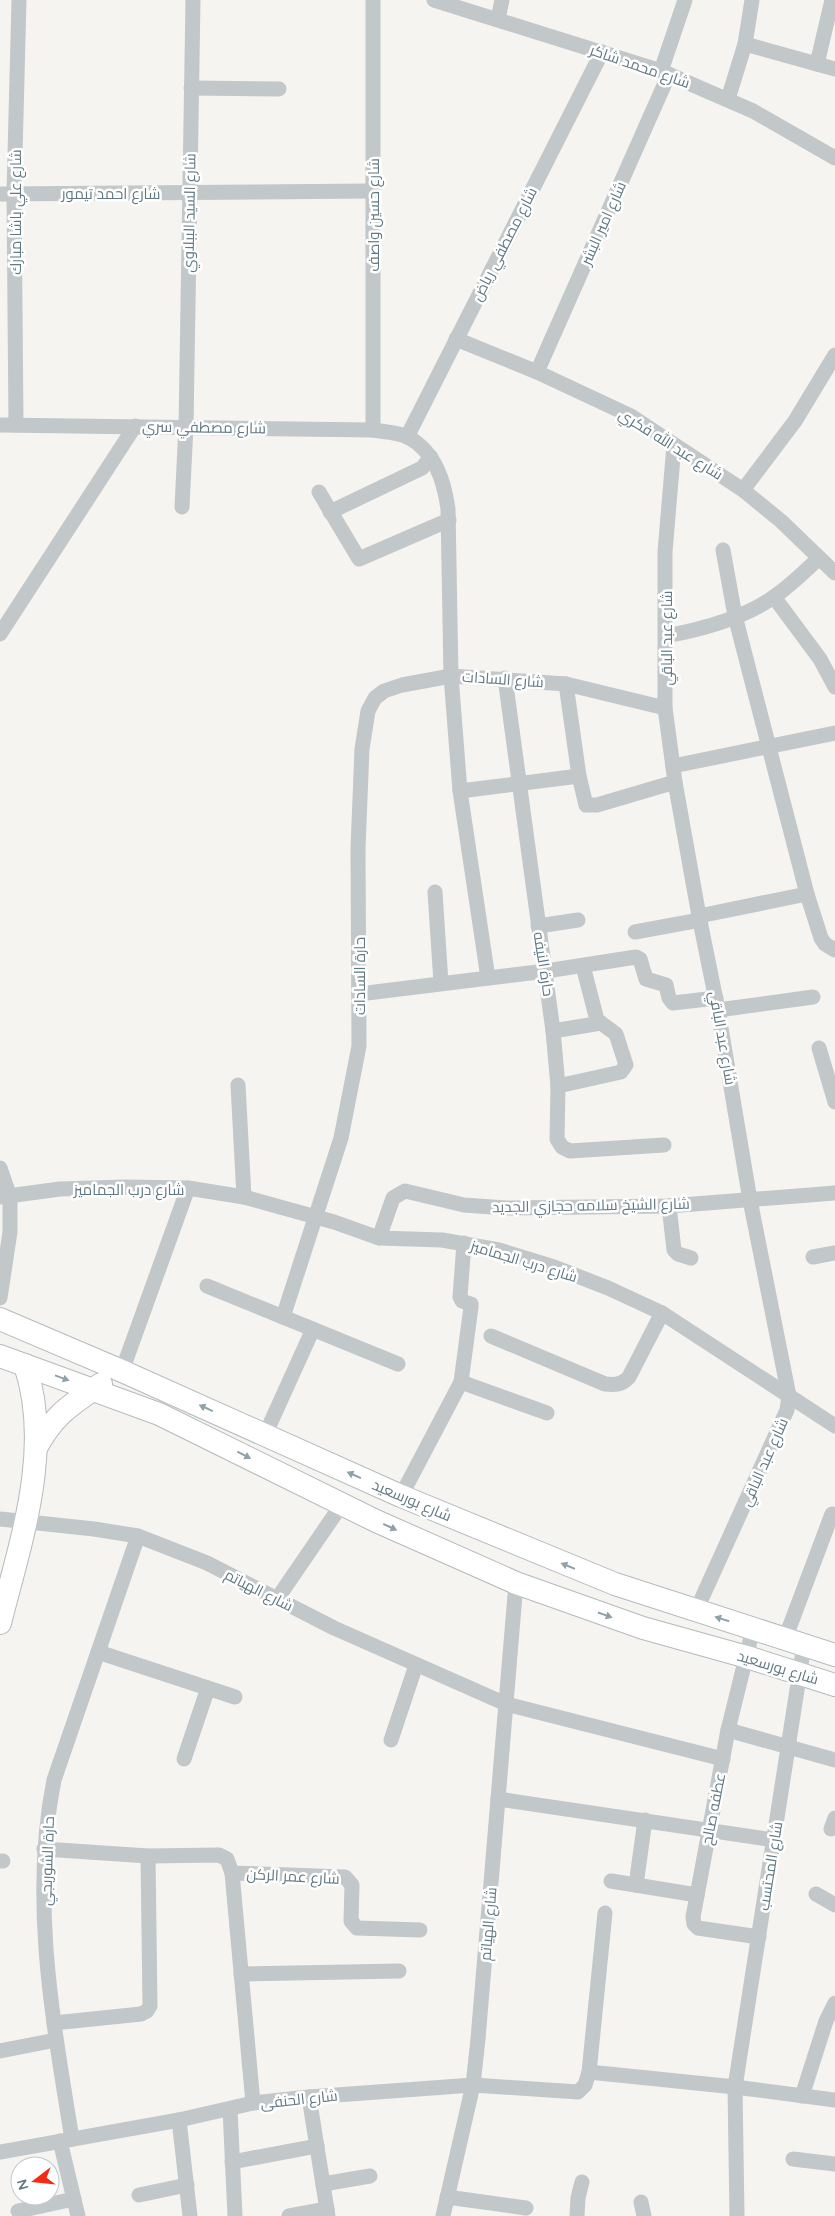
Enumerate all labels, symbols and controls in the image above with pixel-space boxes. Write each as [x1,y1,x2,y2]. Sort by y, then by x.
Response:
street label: شارع محمد شاكر [586,40,693,94]
street label: شارع علي باشا مبارك [6,149,28,275]
street label: شارع السيد الببلاوي [178,153,203,273]
street label: شارع حسين واصف [364,158,385,272]
street label: شارع امير البشر [576,178,632,269]
street label: شارع احمد تيمور [61,184,160,205]
street label: شارع مصطفي رياض [467,184,544,305]
street label: شارع عبد الله فكري [614,404,727,486]
street label: شارع مصطفي سري [142,416,266,441]
street label: شارع عبد الباقي [657,591,679,685]
street label: شارع السادات [461,667,544,693]
street label: حارة النيفه [530,931,558,997]
street label: حارة السادات [350,937,369,1015]
street label: شارع عبد الباقي [702,990,741,1087]
street label: شارع درب الجماميز [73,1180,184,1201]
street label: شارع الشيخ سلامه حجازي الجديد [492,1194,690,1219]
street label: شارع درب الجماميز [467,1235,580,1288]
one-way arrow [55,1375,70,1382]
one-way arrow [199,1404,213,1412]
street label: شارع عبد الباقي [736,1415,795,1510]
one-way arrow [237,1451,251,1459]
one-way arrow [347,1471,361,1479]
street label: شارع بورسعيد [369,1475,454,1527]
one-way arrow [383,1524,397,1532]
one-way arrow [560,1562,575,1570]
street label: شارع الهياتم [221,1565,296,1617]
one-way arrow [597,1612,612,1620]
one-way arrow [714,1615,729,1622]
street label: شارع بورسعيد [734,1646,821,1690]
street label: عطفه صالح [697,1771,731,1847]
street label: حارة الشوربجي [36,1816,61,1906]
street label: شارع المحتسب [754,1820,788,1912]
street label: شارع عمر الركن [246,1864,340,1890]
street label: شارع الهياتم [475,1886,503,1962]
street label: شارع الحنفى [259,2085,339,2114]
north arrow [10,2156,60,2206]
text: N [12,2177,33,2192]

